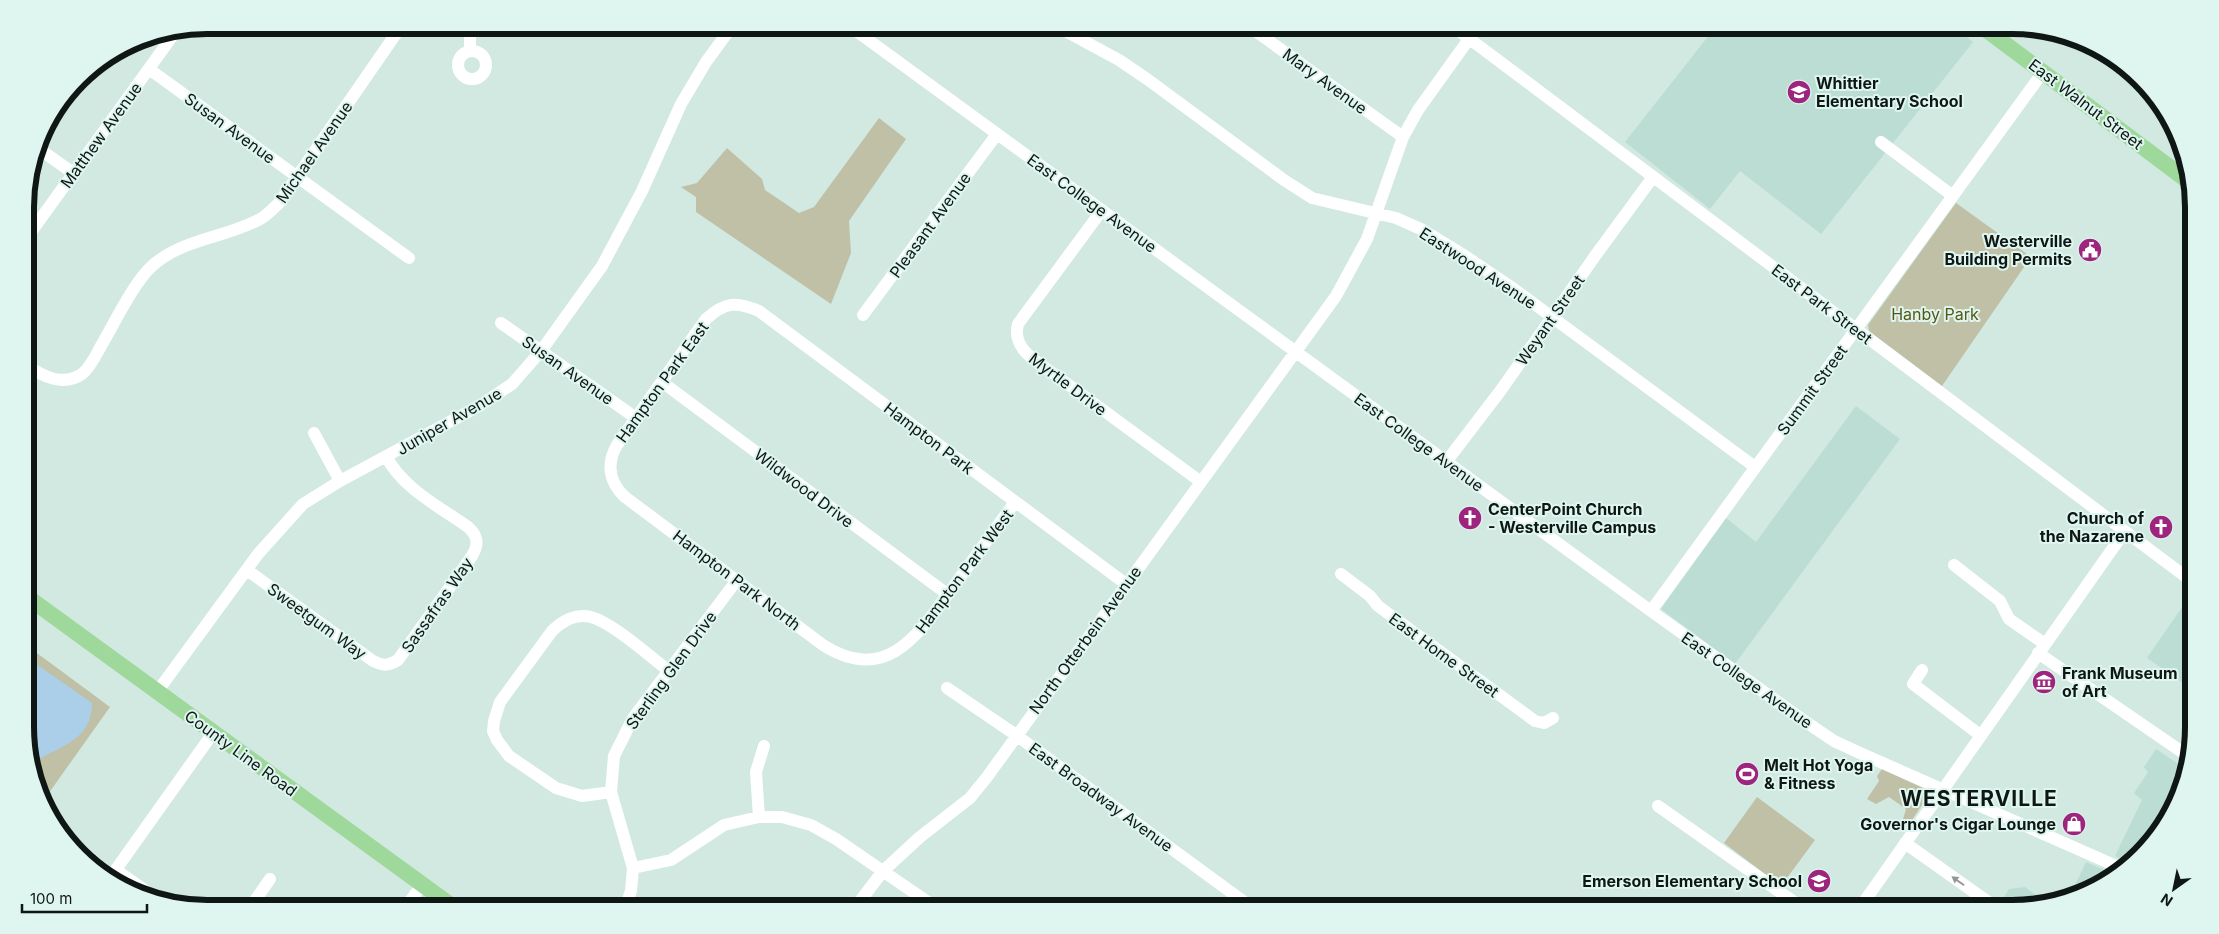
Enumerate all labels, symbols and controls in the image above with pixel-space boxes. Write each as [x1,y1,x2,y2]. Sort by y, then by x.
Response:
street label: Mary Avenue [1279,44,1371,118]
street label: East Walnut Street [2025,54,2147,154]
place label: Whittier Elementary School [1816,73,1963,111]
street label: Matthew Avenue [56,78,146,192]
school or university icon: Whittier Elementary School [1786,79,1812,105]
street label: Susan Avenue [181,88,279,168]
street label: Michael Avenue [271,97,357,207]
street label: East College Avenue [1023,149,1161,257]
street label: Pleasant Avenue [885,168,975,282]
street label: Eastwood Avenue [1416,223,1540,313]
place label: Westerville Building Permits [1944,231,2072,269]
public building icon: Westerville Building Permits [2077,237,2103,263]
street label: East Park Street [1768,260,1876,348]
street label: Weyant Street [1511,271,1589,369]
park label: Hanby Park [1891,304,1979,324]
street label: Hampton Park East [611,318,713,446]
street label: Susan Avenue [518,331,618,409]
street label: Summit Street [1773,341,1851,439]
street label: Myrtle Drive [1025,348,1111,420]
street label: Juniper Avenue [393,383,505,459]
street label: East College Avenue [1350,388,1488,496]
street label: Hampton Park [880,398,978,478]
street label: Wildwood Drive [750,444,858,532]
place label: CenterPoint Church - Westerville Campus [1488,499,1656,537]
street label: Hampton Park West [911,505,1017,637]
church icon: CenterPoint Church - Westerville Campus [1457,505,1483,531]
place label: Church of the Nazarene [2040,508,2145,546]
church icon: Church of the Nazarene [2148,514,2174,540]
street label: Hampton Park North [669,525,805,635]
street label: Sassafras Way [397,554,477,656]
street label: North Otterbein Avenue [1025,562,1145,718]
street label: Sweetgum Way [264,578,370,664]
street label: Sterling Glen Drive [621,607,721,733]
street label: East Home Street [1385,608,1503,702]
street label: East College Avenue [1678,627,1816,733]
place label: Frank Museum of Art [2062,663,2178,701]
museum icon: Frank Museum of Art [2031,669,2057,695]
street label: County Line Road [181,706,301,800]
street label: East Broadway Avenue [1025,738,1177,856]
place label: Melt Hot Yoga & Fitness [1764,755,1873,793]
sports icon: Melt Hot Yoga & Fitness [1734,761,1760,787]
district label: WESTERVILLE [1900,786,2058,811]
shop icon: Governor's Cigar Lounge [2061,811,2087,837]
place label: Governor's Cigar Lounge [1860,814,2056,834]
north arrow [2149,864,2199,914]
school or university icon: Emerson Elementary School [1806,868,1832,894]
place label: Emerson Elementary School [1582,871,1802,891]
one-way arrow [1951,876,1965,886]
scale bar [22,882,148,914]
text: 100 m [30,889,72,908]
text: N [2158,890,2176,910]

